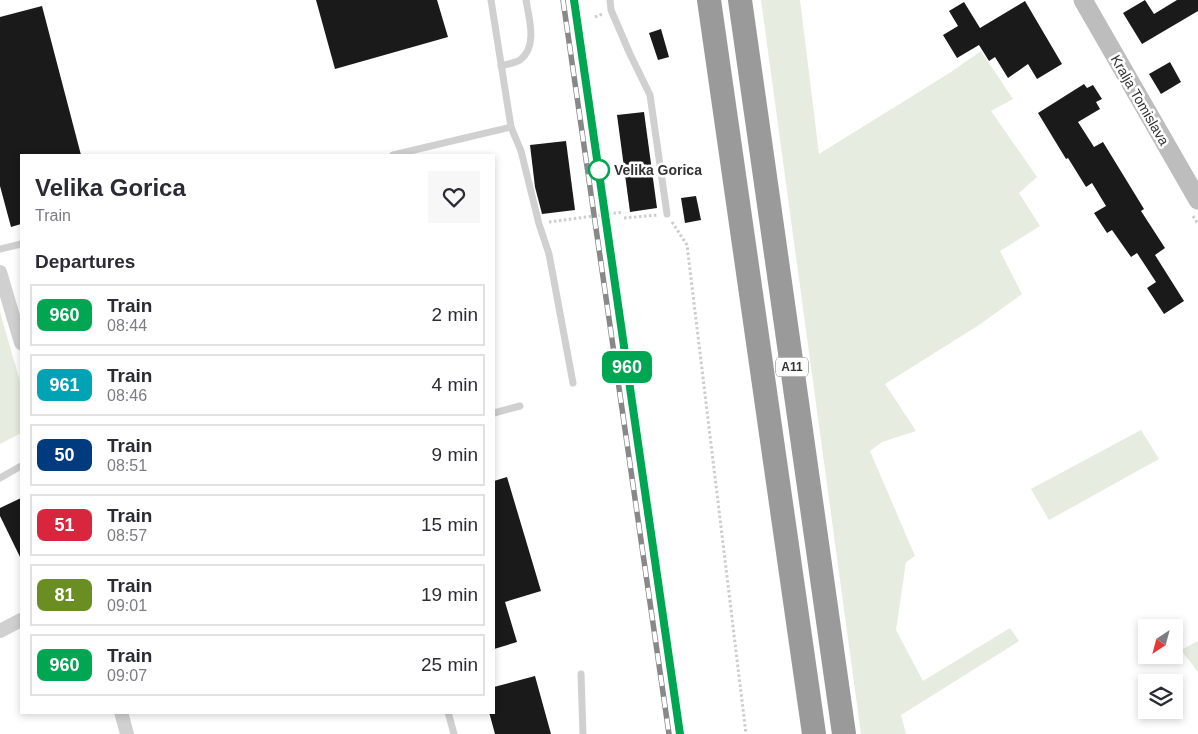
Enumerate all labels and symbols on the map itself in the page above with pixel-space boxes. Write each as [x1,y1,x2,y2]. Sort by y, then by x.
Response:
street label: Kralja Tomislava [1108,52,1172,148]
marker: Velika Gorica [588,159,610,181]
place label: Velika Gorica [614,162,702,178]
line badge: 960 [598,351,656,383]
road number: A11 [776,358,808,377]
north arrow [1138,619,1182,664]

